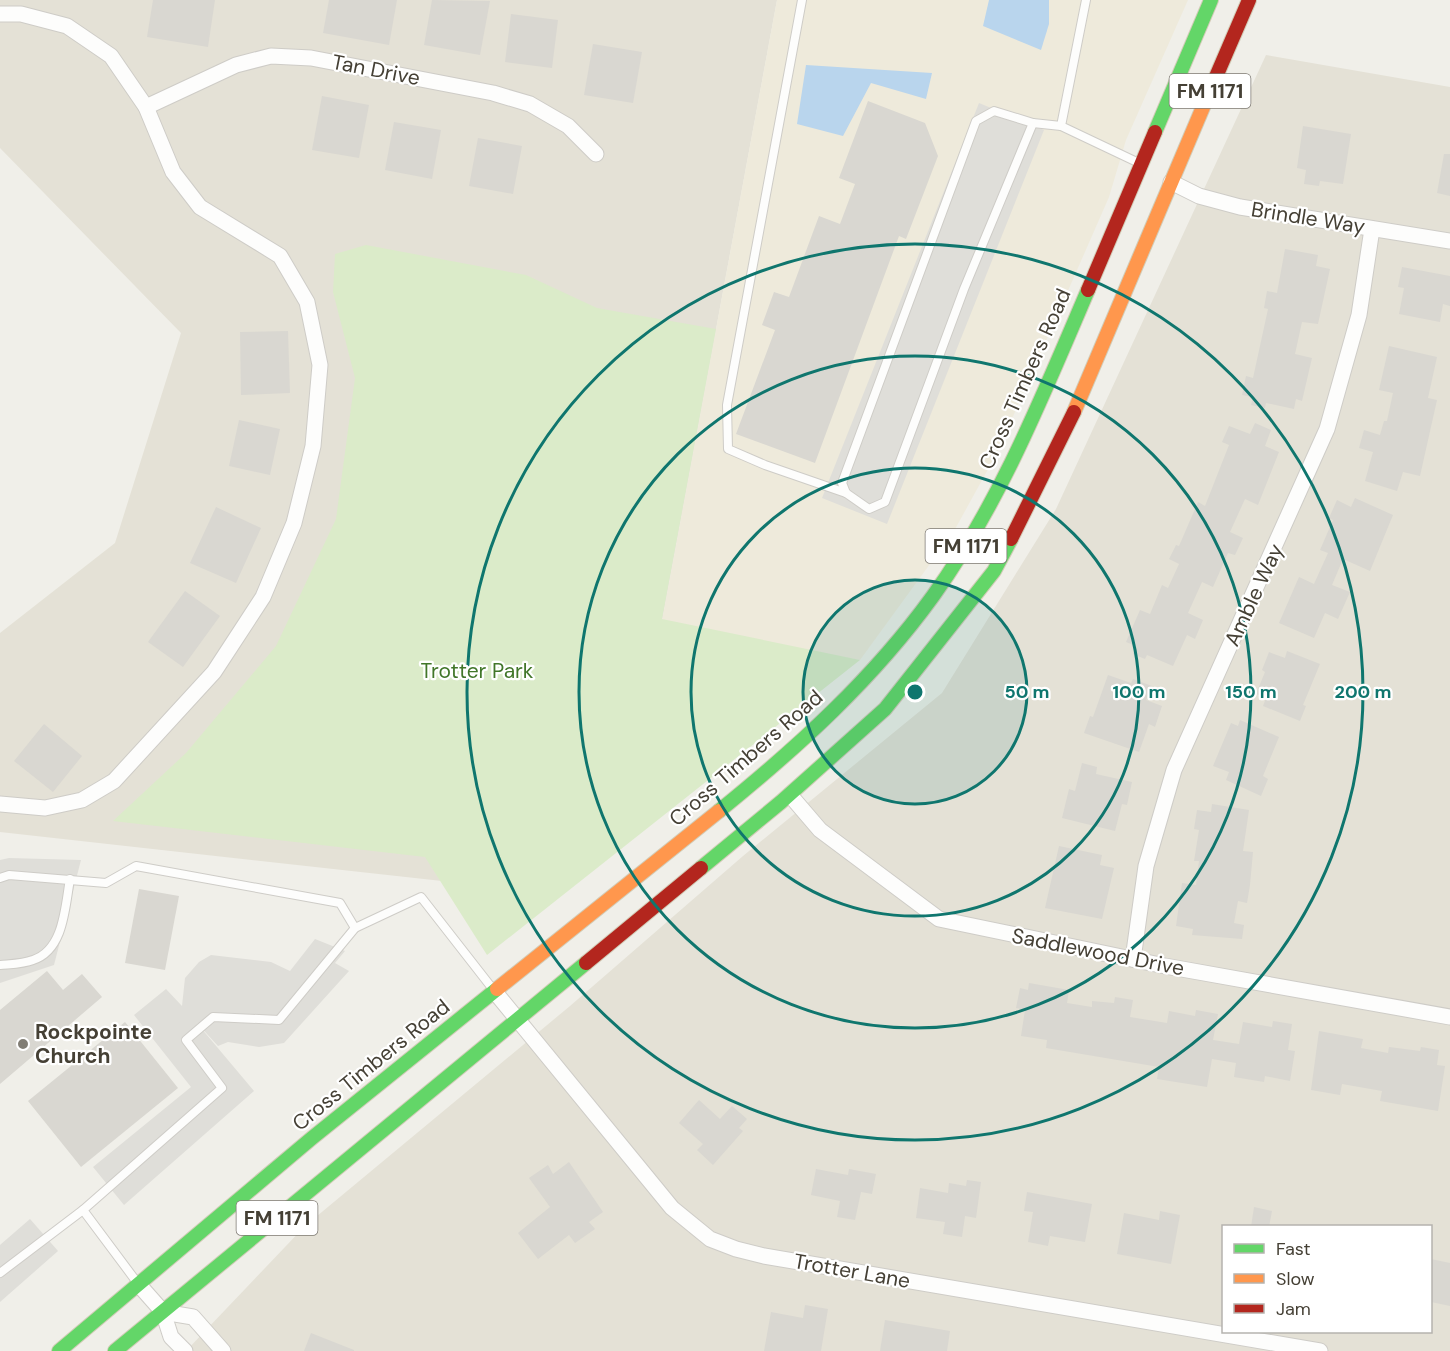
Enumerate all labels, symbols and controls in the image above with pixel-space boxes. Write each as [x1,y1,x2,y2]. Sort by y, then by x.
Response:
street label: Tan Drive [330,48,422,92]
road number: FM 1171 [1170,74,1250,108]
street label: Brindle Way [1249,195,1367,241]
street label: Cross Timbers Road [973,284,1077,474]
road number: FM 1171 [926,529,1006,563]
street label: Amble Way [1218,539,1290,651]
park label: Trotter Park [421,657,534,685]
text: 50 m [1004,680,1050,704]
text: 100 m [1112,680,1166,704]
text: 150 m [1225,680,1277,704]
text: 200 m [1335,680,1391,704]
centre of rings [905,682,925,702]
street label: Cross Timbers Road [663,683,829,833]
street label: Saddlewood Drive [1009,922,1187,982]
street label: Cross Timbers Road [286,993,456,1137]
place label: Rockpointe Church [35,1018,152,1070]
marker: Rockpointe Church [16,1037,30,1051]
road number: FM 1171 [236,1201,318,1235]
legend [1222,1225,1432,1333]
text: Fast [1276,1237,1311,1261]
street label: Trotter Lane [792,1247,913,1295]
text: Slow [1276,1267,1315,1291]
text: Jam [1276,1297,1311,1321]

